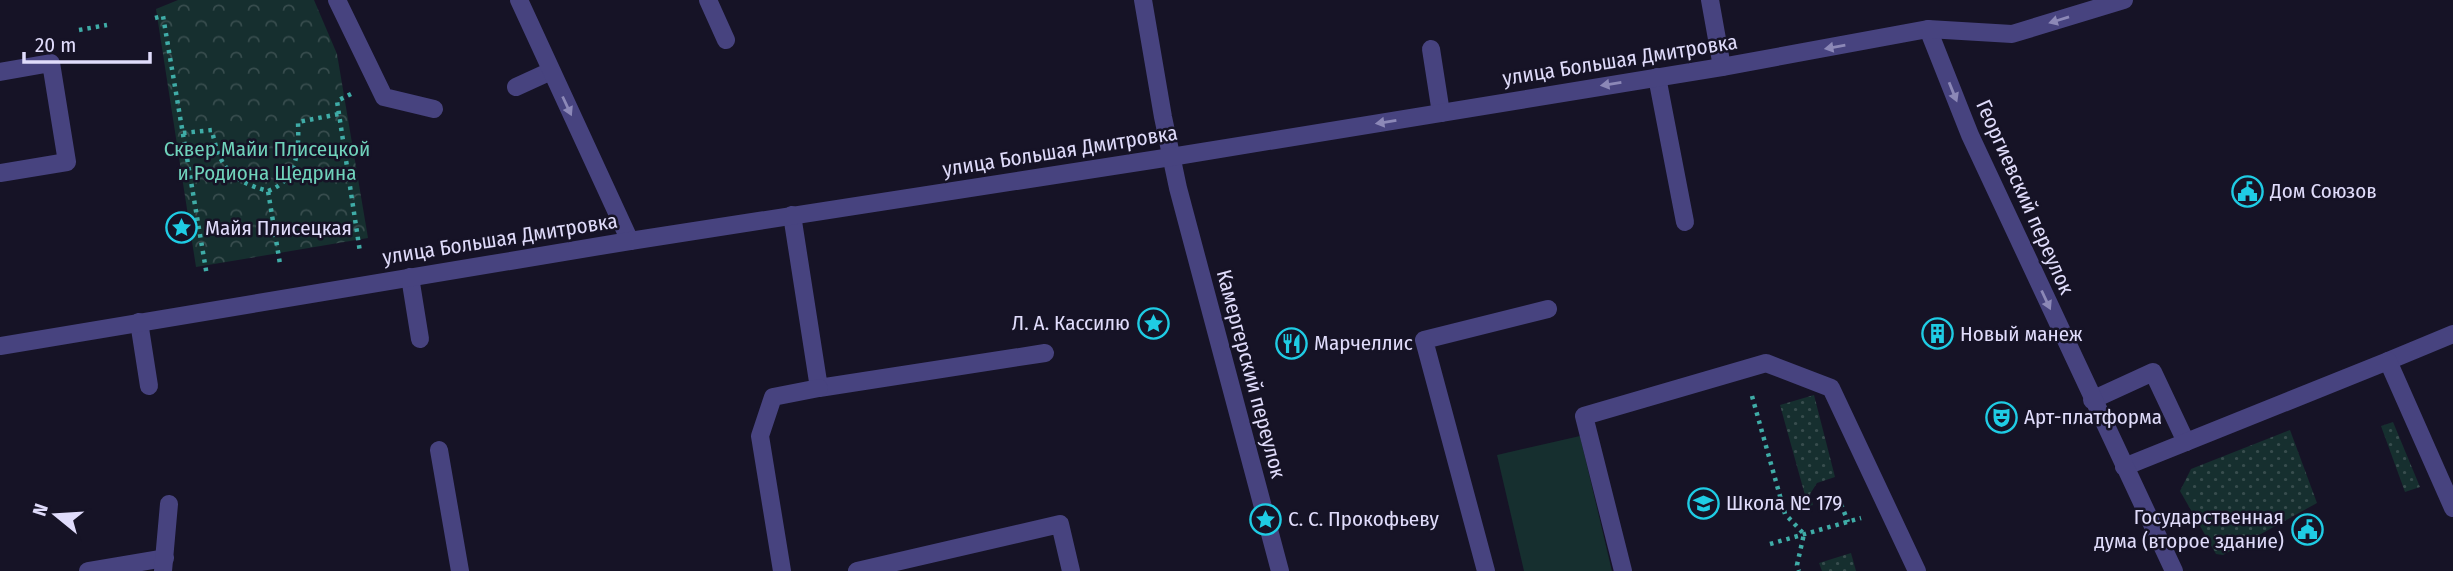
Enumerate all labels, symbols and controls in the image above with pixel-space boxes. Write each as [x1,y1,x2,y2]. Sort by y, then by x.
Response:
one-way arrow [2048,15,2069,26]
scale bar [24,21,150,65]
street label: улица Большая Дмитровка [1501,29,1739,91]
text: 20 m [35,32,76,58]
one-way arrow [1824,42,1846,53]
one-way arrow [1600,79,1622,90]
one-way arrow [1948,82,1959,103]
one-way arrow [562,96,573,116]
street label: Георгиевский переулок [1970,96,2080,299]
one-way arrow [1375,117,1397,128]
street label: улица Большая Дмитровка [941,120,1179,182]
park label: Сквер Майи Плисецкой и Родиона Щедрина [164,136,370,186]
public building icon: Дом Союзов [2230,174,2264,208]
place label: Дом Союзов [2269,178,2377,204]
street label: улица Большая Дмитровка [381,208,619,270]
place icon: Майя Плисецкая [165,211,199,245]
place label: Майя Плисецкая [205,215,352,241]
street label: Камергерский переулок [1211,267,1291,481]
one-way arrow [2040,290,2052,310]
place icon: Л. А. Кассилю [1136,306,1170,340]
place label: Л. А. Кассилю [1012,310,1130,336]
building icon: Новый манеж [1920,317,1954,351]
place label: Новый манеж [1960,321,2083,347]
restaurant icon: Марчеллис [1274,326,1308,360]
place label: Марчеллис [1314,330,1413,356]
theatre icon: Арт-платформа [1984,400,2018,434]
place label: Арт-платформа [2024,404,2162,430]
north arrow [21,480,91,550]
school or university icon: Школа № 179 [1686,486,1720,520]
place label: Школа № 179 [1726,490,1842,516]
text: N [28,501,53,519]
place icon: С. С. Прокофьеву [1248,502,1282,536]
place label: Государственная дума (второе здание) [2094,504,2284,554]
place label: С. С. Прокофьеву [1288,506,1439,532]
public building icon: Государственная дума (второе здание) [2290,512,2324,546]

